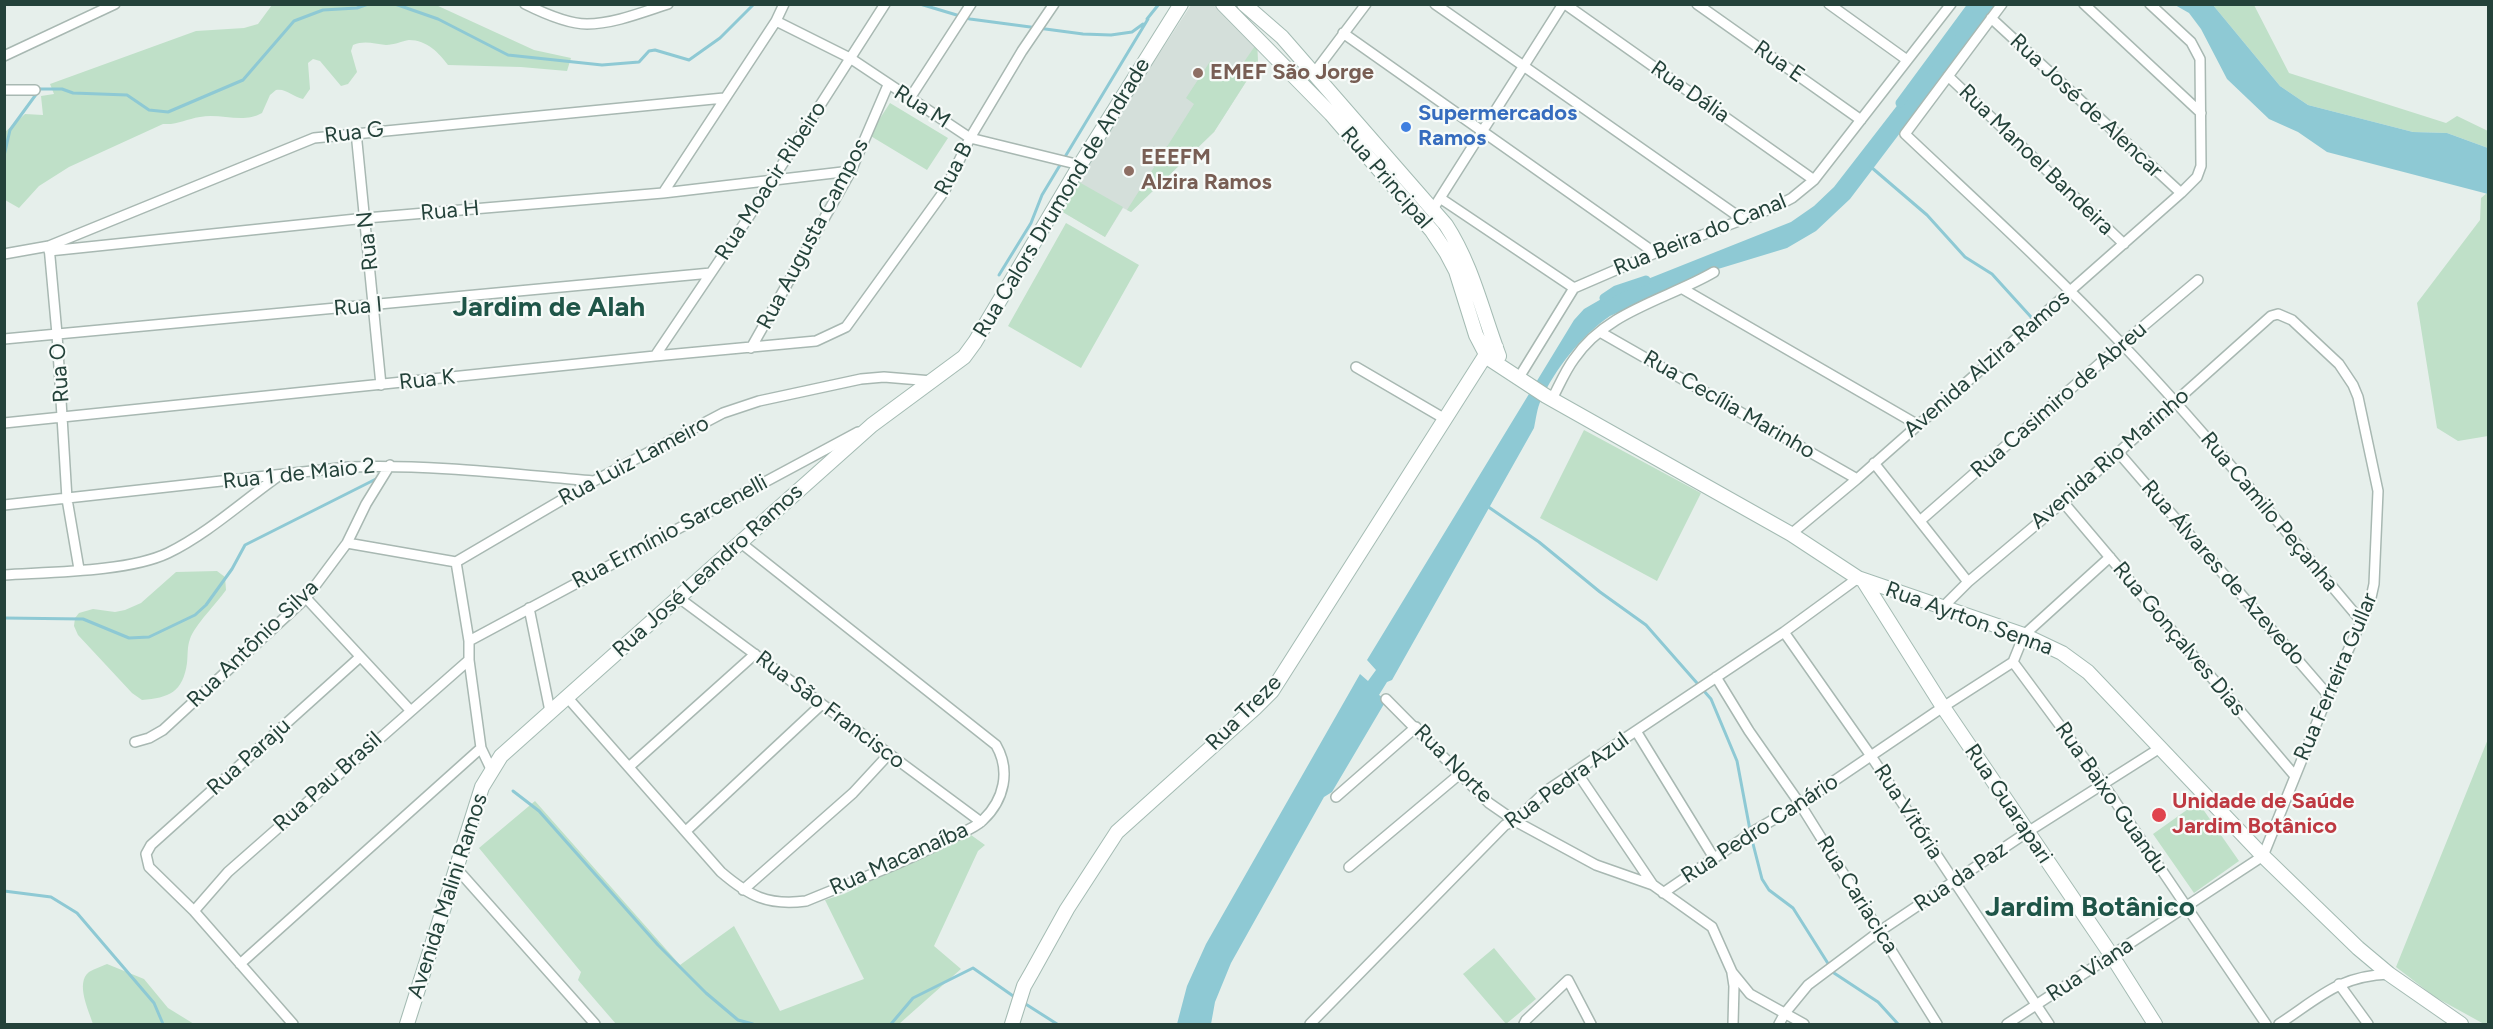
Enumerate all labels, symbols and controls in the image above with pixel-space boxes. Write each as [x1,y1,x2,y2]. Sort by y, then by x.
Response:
street label: Rua José de Alencar [2004,28,2168,184]
street label: Rua E [1749,35,1809,89]
street label: Rua Calors Drumond de Andrade [968,53,1156,343]
street label: Rua Dália [1645,55,1735,129]
place label: EMEF São Jorge [1210,60,1374,86]
marker: EMEF São Jorge [1191,66,1205,80]
street label: Rua Manoel Bandeira [1953,79,2119,241]
street label: Rua M [889,80,955,134]
street label: Rua Moacir Ribeiro [710,97,832,265]
place label: Supermercados Ramos [1418,101,1577,152]
street label: Rua G [323,116,385,150]
marker: Supermercados Ramos [1399,120,1413,134]
street label: Rua Principal [1335,122,1437,234]
street label: Rua Augusta Campos [752,134,874,334]
street label: Rua B [929,138,979,200]
place label: EEEFM Alzira Ramos [1141,145,1272,196]
marker: EEEFM Alzira Ramos [1122,164,1136,178]
street label: Rua Beira do Canal [1610,188,1790,282]
street label: Rua H [419,195,481,227]
street label: Rua N [352,210,384,272]
street label: Avenida Alzira Ramos [1899,285,2075,443]
district label: Jardim de Alah [453,291,645,325]
street label: Rua I [333,292,383,322]
street label: Rua Casimiro de Abreu [1966,316,2152,484]
street label: Rua O [45,342,75,404]
street label: Rua Cecília Marinho [1638,345,1820,465]
street label: Rua K [398,364,456,396]
street label: Avenida Rio Marinho [2025,383,2195,535]
street label: Rua Luiz Lameiro [554,410,714,512]
street label: Rua Camilo Peçanha [2195,427,2343,597]
street label: Rua 1 de Maio 2 [222,453,376,495]
street label: Rua Ermínio Sarcenelli [568,469,772,595]
street label: Rua Álvares de Azevedo [2135,475,2311,671]
street label: Rua José Leandro Ramos [607,479,809,663]
street label: Rua Gonçalves Dias [2107,557,2251,721]
street label: Rua Antônio Silva [182,575,324,713]
street label: Rua Ayrton Senna [1882,576,2056,662]
street label: Rua Ferreira Gullar [2289,589,2383,765]
street label: Rua São Francisco [750,645,910,775]
street label: Rua Treze [1201,670,1287,756]
street label: Rua Paraju [202,713,296,801]
street label: Rua Baixo Guandu [2049,717,2173,879]
street label: Rua Norte [1408,719,1498,809]
street label: Rua Pau Brasil [268,727,388,837]
street label: Rua Pedra Azul [1500,727,1634,835]
street label: Rua Guarapari [1958,739,2058,869]
street label: Rua Vitória [1868,760,1948,864]
street label: Rua Pedro Canário [1677,768,1843,890]
place label: Unidade de Saúde Jardim Botânico [2172,789,2354,840]
street label: Avenida Malini Ramos [402,790,494,1002]
marker: Unidade de Saúde Jardim Botânico [2150,806,2168,824]
street label: Rua Macanaíba [826,817,972,901]
street label: Rua Cariacica [1810,831,1904,959]
street label: Rua da Paz [1909,836,2013,918]
district label: Jardim Botânico [1985,891,2195,925]
street label: Rua Viana [2042,932,2138,1008]

